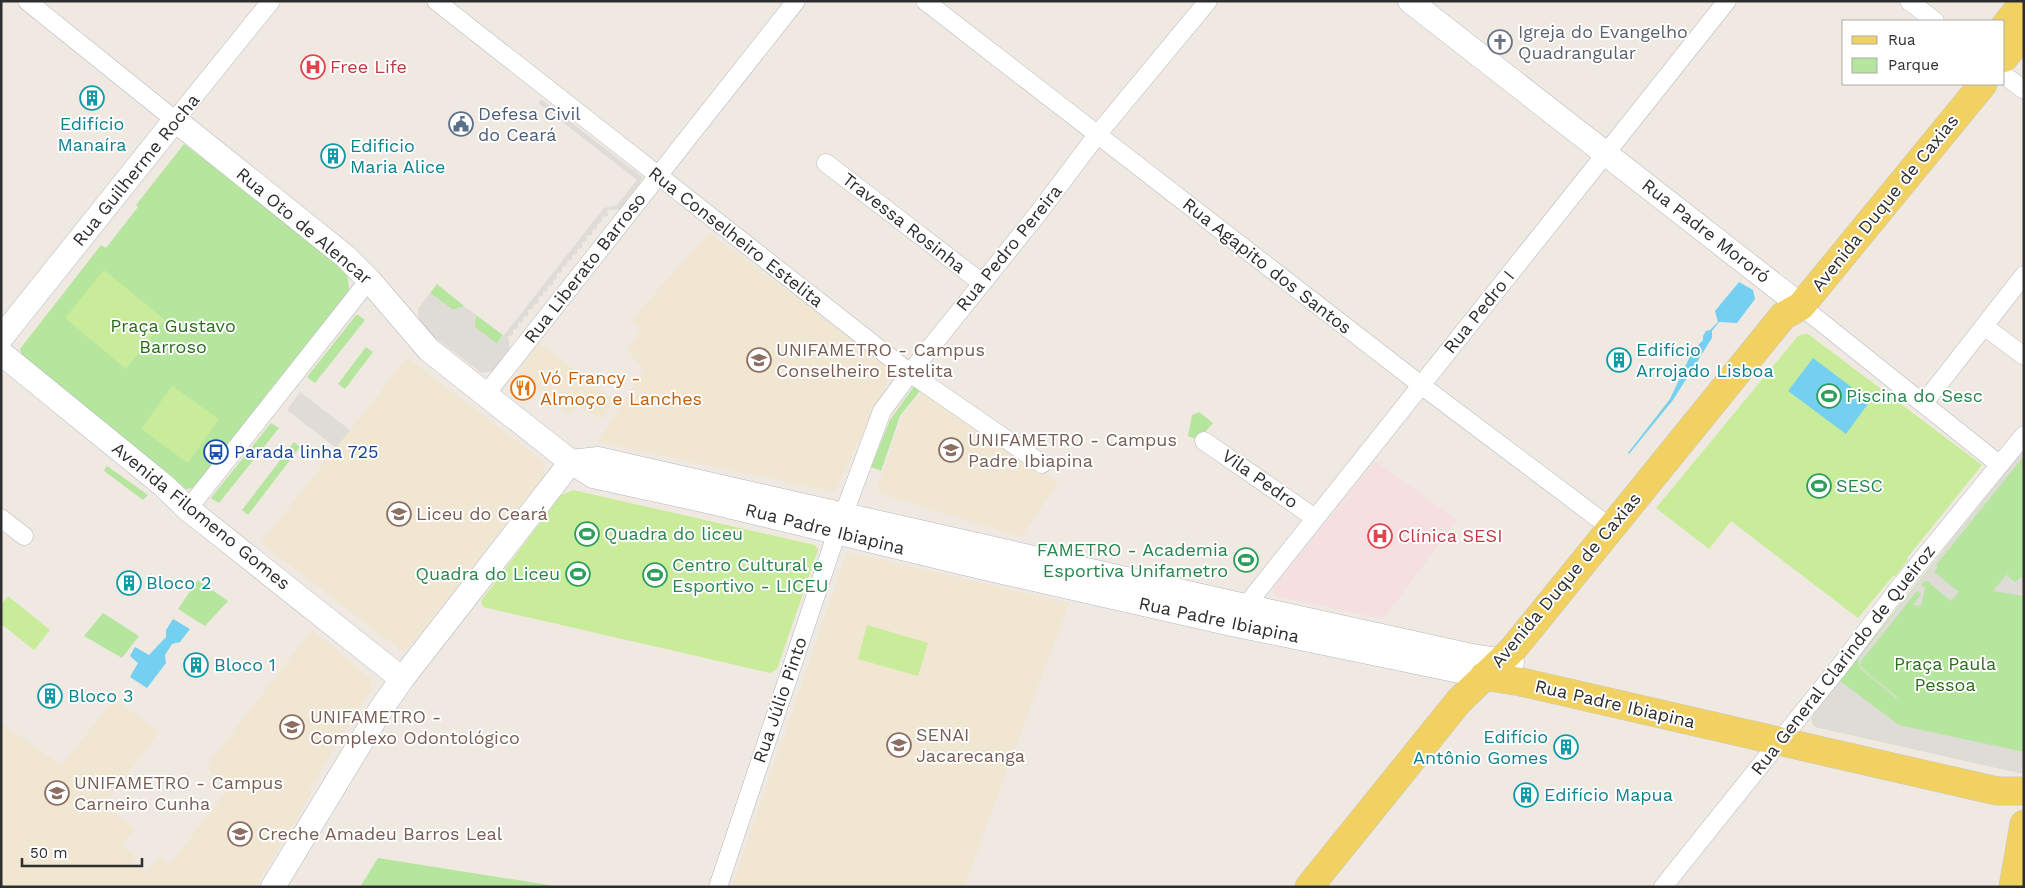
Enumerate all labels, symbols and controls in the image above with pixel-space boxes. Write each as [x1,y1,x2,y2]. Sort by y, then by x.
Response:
legend [1842,20,2005,85]
place label: Igreja do Evangelho Quadrangular [1518,21,1688,63]
church icon: Igreja do Evangelho Quadrangular [1487,29,1513,55]
text: Rua [1888,31,1916,49]
hospital icon: Free Life [300,54,326,80]
place label: Free Life [330,56,407,77]
text: Parque [1888,56,1939,74]
building icon: Edifício Manaíra [79,85,105,111]
street label: Rua Guilherme Rocha [68,89,203,250]
place label: Defesa Civil do Ceará [478,103,581,145]
street label: Avenida Duque de Caxias [1807,110,1962,295]
public building icon: Defesa Civil do Ceará [448,111,474,137]
place label: Edifício Manaíra [58,113,126,155]
place label: Edificio Maria Alice [350,135,445,177]
building icon: Edificio Maria Alice [320,143,346,169]
street label: Rua Conselheiro Estelita [645,162,828,311]
street label: Rua Oto de Alencar [232,163,376,288]
street label: Travessa Rosinha [839,168,970,277]
street label: Rua Padre Mororó [1638,174,1774,287]
street label: Rua Pedro Pereira [951,180,1066,315]
street label: Rua Liberato Barroso [519,188,650,347]
street label: Rua Agapito dos Santos [1179,193,1356,338]
street label: Rua Pedro I [1439,266,1518,357]
park label: Praça Gustavo Barroso [110,315,236,357]
place label: UNIFAMETRO - Campus Conselheiro Estelita [776,339,985,381]
place label: Edifício Arrojado Lisboa [1636,339,1774,381]
school or university icon: UNIFAMETRO - Campus Conselheiro Estelita [746,347,772,373]
building icon: Edifício Arrojado Lisboa [1606,347,1632,373]
place label: Vó Francy - Almoço e Lanches [540,367,702,409]
restaurant icon: Vó Francy - Almoço e Lanches [510,375,536,401]
sports icon: Piscina do Sesc [1816,383,1842,409]
place label: Piscina do Sesc [1846,385,1983,406]
place label: UNIFAMETRO - Campus Padre Ibiapina [968,429,1177,471]
street label: Avenida Filomeno Gomes [108,437,294,594]
school or university icon: UNIFAMETRO - Campus Padre Ibiapina [938,437,964,463]
bus stop icon: Parada linha 725 [203,439,229,465]
place label: Parada linha 725 [234,441,379,462]
street label: Vila Pedro [1218,445,1302,512]
sports icon: SESC [1806,473,1832,499]
place label: SESC [1836,475,1883,496]
street label: Avenida Duque de Caxias [1486,488,1645,671]
street label: Rua Padre Ibiapina [743,499,907,559]
school or university icon: Liceu do Ceará [386,501,412,527]
place label: Liceu do Ceará [416,503,548,524]
sports icon: Quadra do liceu [574,521,600,547]
place label: Quadra do liceu [604,523,743,544]
hospital icon: Clínica SESI [1367,523,1393,549]
place label: Clínica SESI [1398,525,1502,546]
place label: FAMETRO - Academia Esportiva Unifametro [1037,539,1228,581]
street label: Rua General Clarindo de Queiroz [1746,540,1939,779]
sports icon: FAMETRO - Academia Esportiva Unifametro [1233,547,1259,573]
place label: Centro Cultural e Esportivo - LICEU [672,554,828,596]
sports icon: Quadra do Liceu [565,561,591,587]
sports icon: Centro Cultural e Esportivo - LICEU [642,562,668,588]
place label: Quadra do Liceu [416,563,560,584]
building icon: Bloco 2 [116,570,142,596]
place label: Bloco 2 [146,572,212,593]
street label: Rua Padre Ibiapina [1137,592,1301,647]
street label: Rua Júlio Pinto [748,634,811,766]
building icon: Bloco 1 [183,652,209,678]
park label: Praça Paula Pessoa [1894,653,1996,695]
place label: Bloco 1 [214,654,276,675]
street label: Rua Padre Ibiapina [1533,675,1697,732]
building icon: Bloco 3 [37,683,63,709]
place label: Bloco 3 [68,685,134,706]
place label: UNIFAMETRO - Complexo Odontológico [310,706,520,748]
school or university icon: UNIFAMETRO - Complexo Odontológico [279,714,305,740]
place label: SENAI Jacarecanga [916,724,1025,766]
place label: Edifício Antônio Gomes [1413,726,1548,768]
school or university icon: SENAI Jacarecanga [886,732,912,758]
building icon: Edifício Antônio Gomes [1553,734,1579,760]
place label: UNIFAMETRO - Campus Carneiro Cunha [74,772,283,814]
school or university icon: UNIFAMETRO - Campus Carneiro Cunha [44,780,70,806]
building icon: Edifício Mapua [1513,782,1539,808]
place label: Edifício Mapua [1544,784,1673,805]
school or university icon: Creche Amadeu Barros Leal [227,821,253,847]
place label: Creche Amadeu Barros Leal [258,823,503,844]
scale bar [22,836,142,868]
text: 50 m [30,844,67,862]

